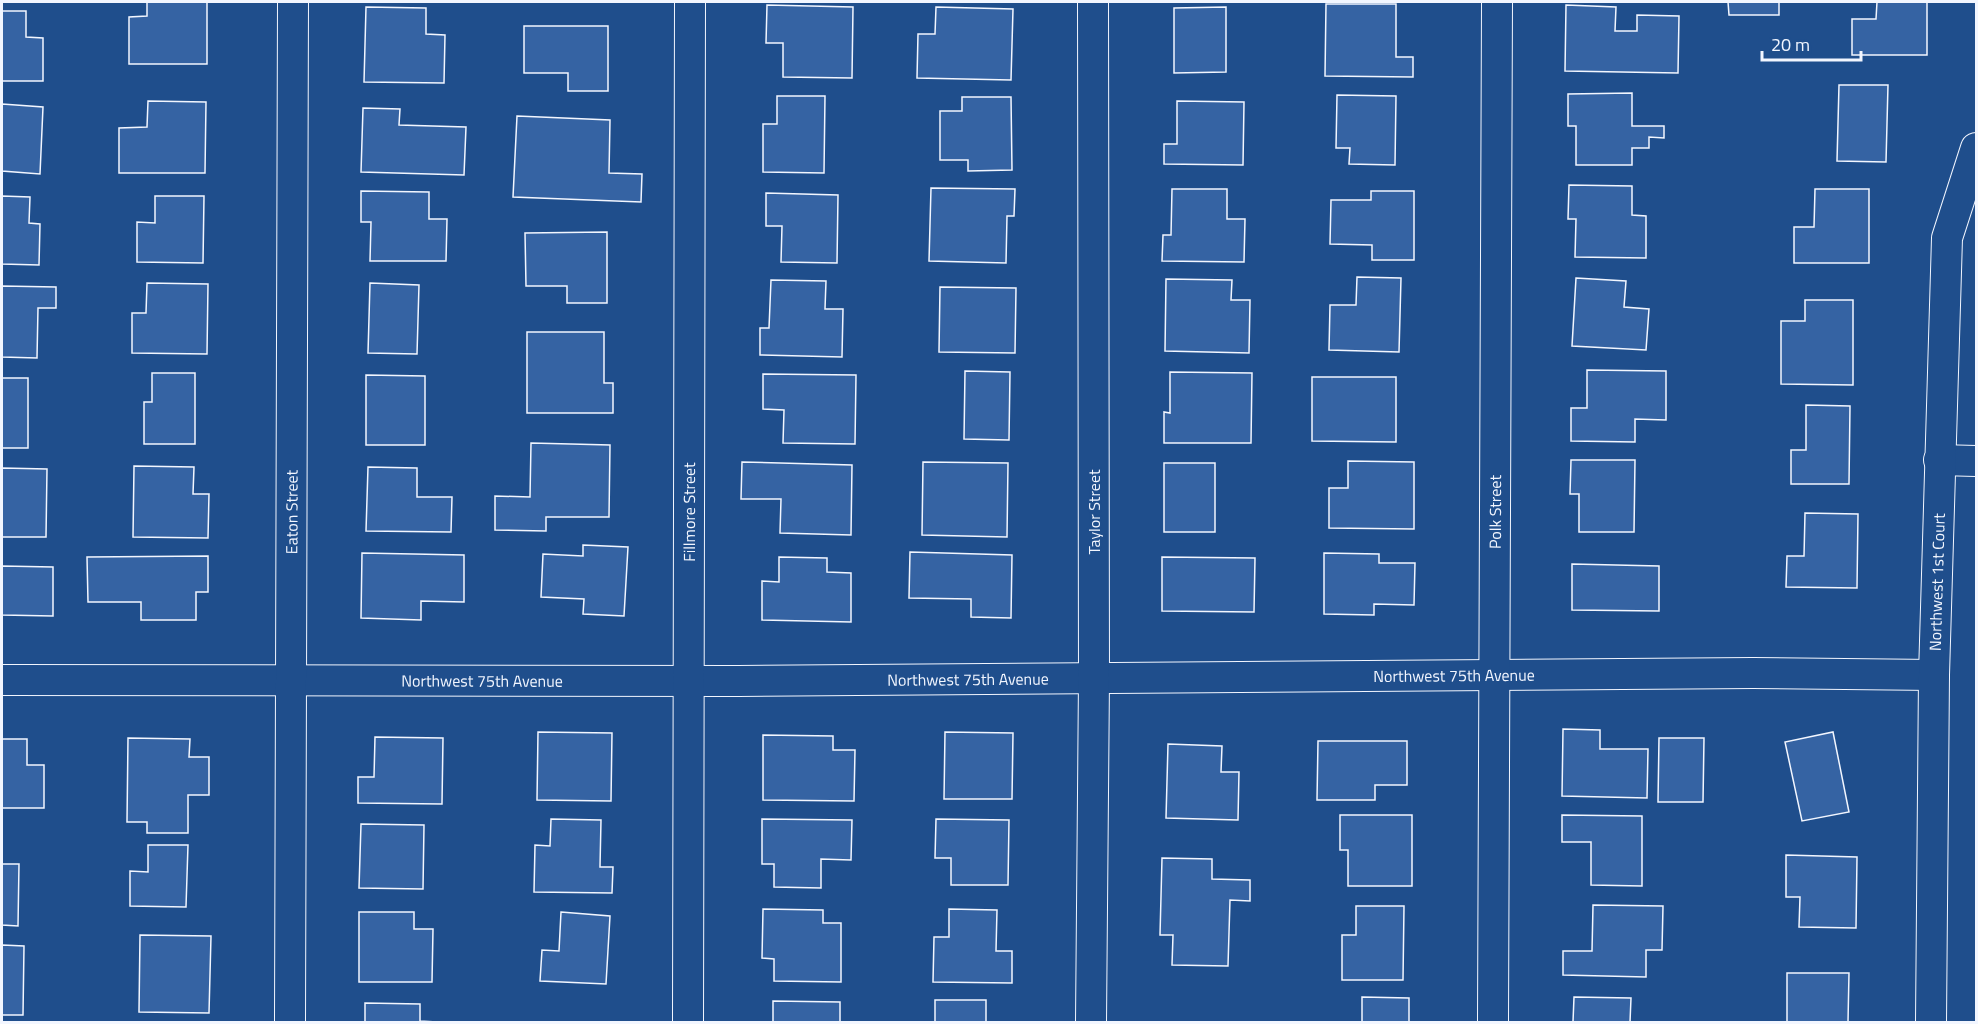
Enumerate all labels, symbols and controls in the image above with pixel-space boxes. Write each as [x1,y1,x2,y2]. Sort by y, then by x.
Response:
scale bar [1762,24,1861,62]
text: 20 m [1771,31,1810,58]
street label: Fillmore Street [677,462,701,562]
street label: Eaton Street [279,469,304,554]
street label: Taylor Street [1082,469,1106,555]
street label: Polk Street [1483,475,1507,549]
street label: Northwest 1st Court [1923,512,1951,651]
street label: Northwest 75th Avenue [1373,663,1535,688]
street label: Northwest 75th Avenue [887,667,1049,692]
street label: Northwest 75th Avenue [401,669,563,693]

